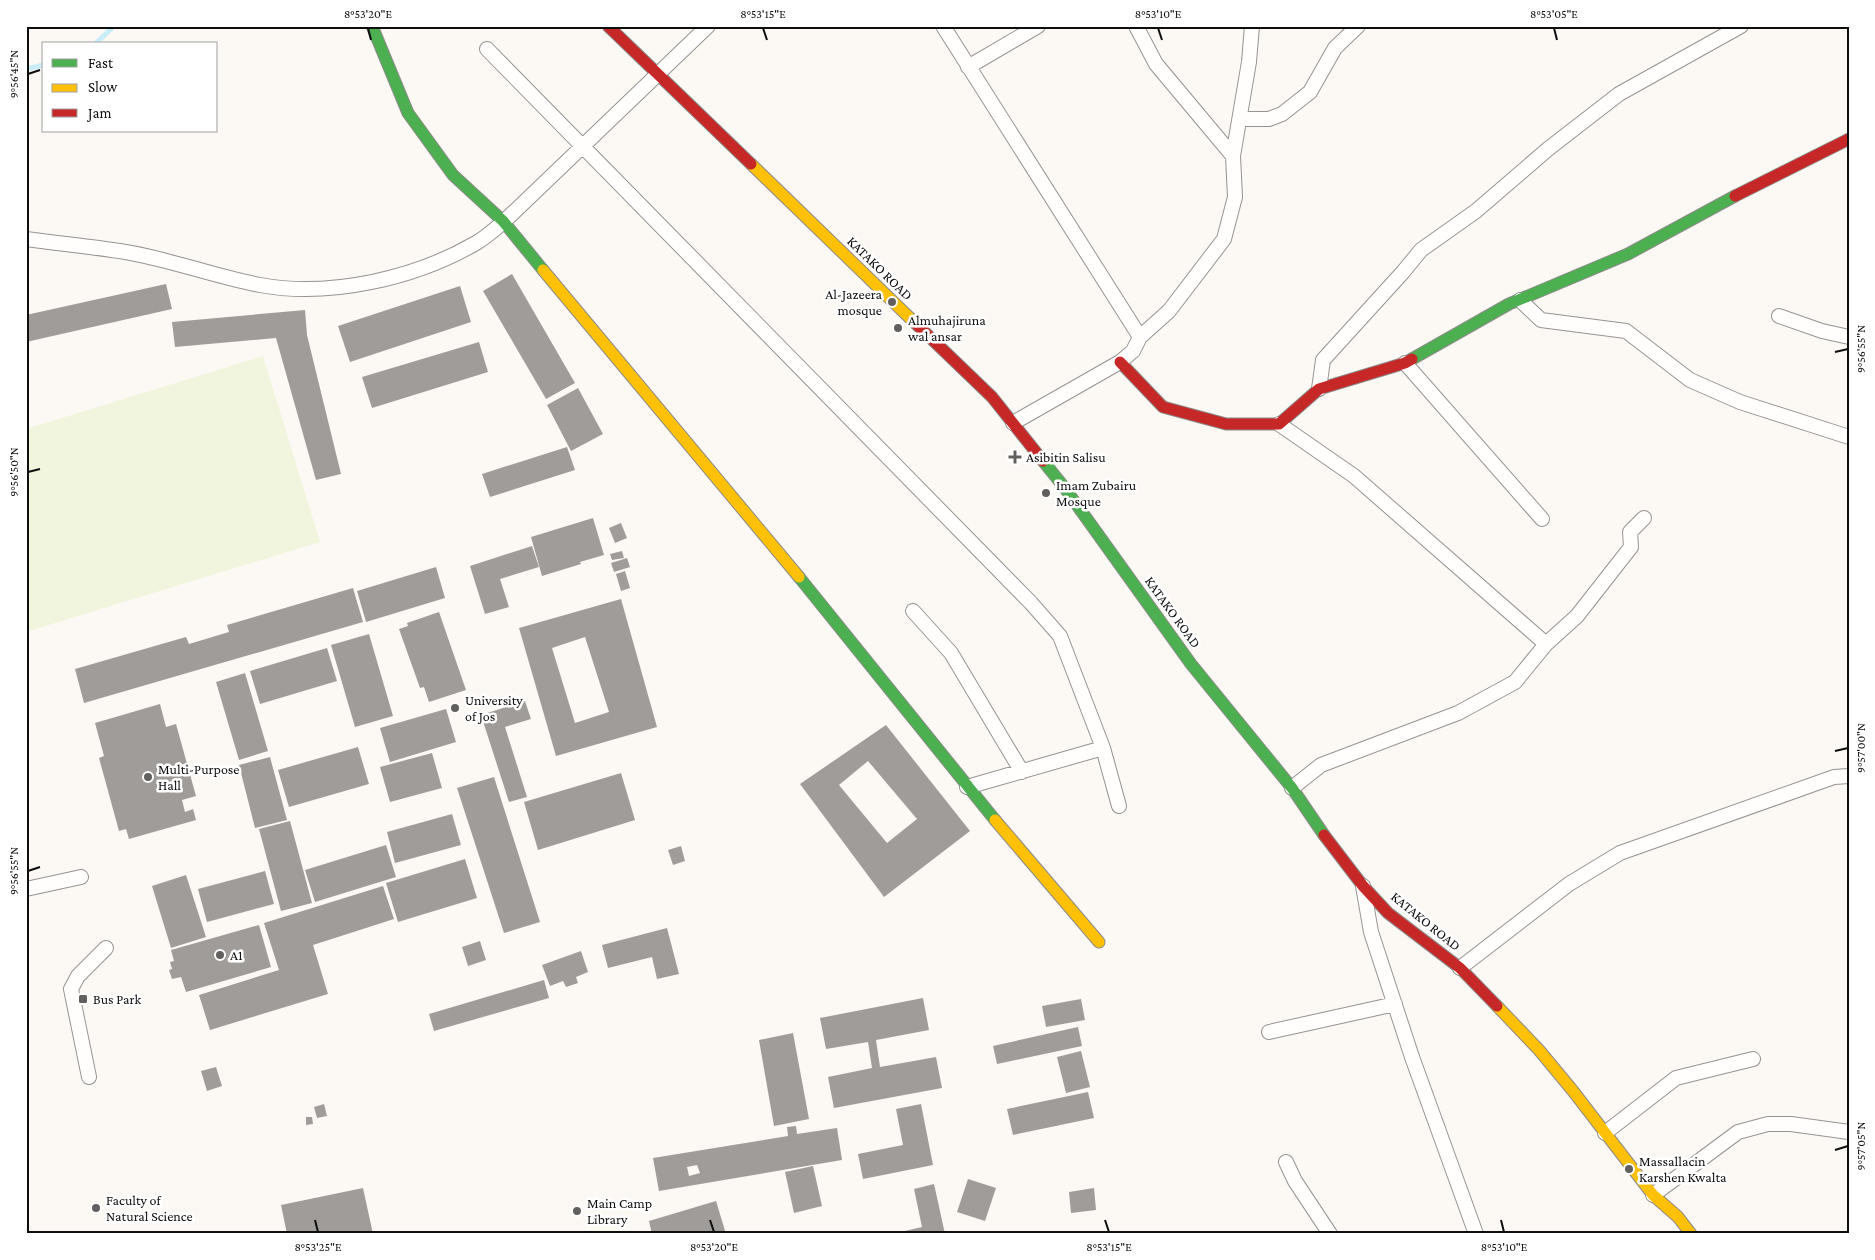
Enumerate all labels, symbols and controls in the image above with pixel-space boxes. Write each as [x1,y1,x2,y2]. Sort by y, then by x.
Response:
text: 8°53'20"E [344,7,392,21]
text: 8°53'15"E [740,7,786,21]
text: 8°53'10"E [1135,7,1182,21]
text: 8°53'05"E [1530,7,1578,21]
legend [42,42,218,132]
text: 9°56'45"N [7,50,21,98]
text: Fast [88,55,114,71]
text: Slow [88,79,118,95]
text: Jam [86,105,111,122]
street label: KATAKO ROAD [844,233,916,303]
place label: Al-Jazeera mosque [825,286,883,318]
marker: Al-Jazeera mosque [886,296,898,308]
place label: Almuhajiruna wal ansar [908,312,986,344]
marker: Almuhajiruna wal ansar [892,322,904,334]
text: 9°56'55"N [1854,325,1868,373]
text: 9°56'50"N [7,447,21,497]
place label: Asibitin Salisu [1026,449,1106,465]
marker: Asibitin Salisu [1008,450,1022,464]
place label: Imam Zubairu Mosque [1056,477,1137,509]
marker: Imam Zubairu Mosque [1040,487,1052,499]
street label: KATAKO ROAD [1142,573,1204,651]
place label: University of Jos [465,692,523,724]
marker: University of Jos [449,702,461,714]
text: 9°57'00"N [1854,723,1868,773]
place label: Multi-Purpose Hall [158,761,239,793]
marker: Multi-Purpose Hall [142,771,154,783]
text: 9°56'55"N [7,847,21,895]
street label: KATAKO ROAD [1388,888,1464,954]
place label: A1 [230,947,243,963]
marker: A1 [214,949,226,961]
place label: Bus Park [93,991,141,1007]
marker: Bus Park [77,993,89,1005]
text: 9°57'05"N [1854,1122,1868,1170]
place label: Massallacin Karshen Kwalta [1639,1153,1727,1185]
marker: Massallacin Karshen Kwalta [1623,1163,1635,1175]
place label: Faculty of Natural Science [106,1192,193,1224]
place label: Main Camp Library [587,1195,652,1227]
marker: Faculty of Natural Science [90,1202,102,1214]
marker: Main Camp Library [571,1205,583,1217]
text: 8°53'25"E [294,1240,342,1254]
text: 8°53'20"E [690,1240,738,1254]
text: 8°53'15"E [1086,1240,1132,1254]
text: 8°53'10"E [1481,1240,1528,1254]

